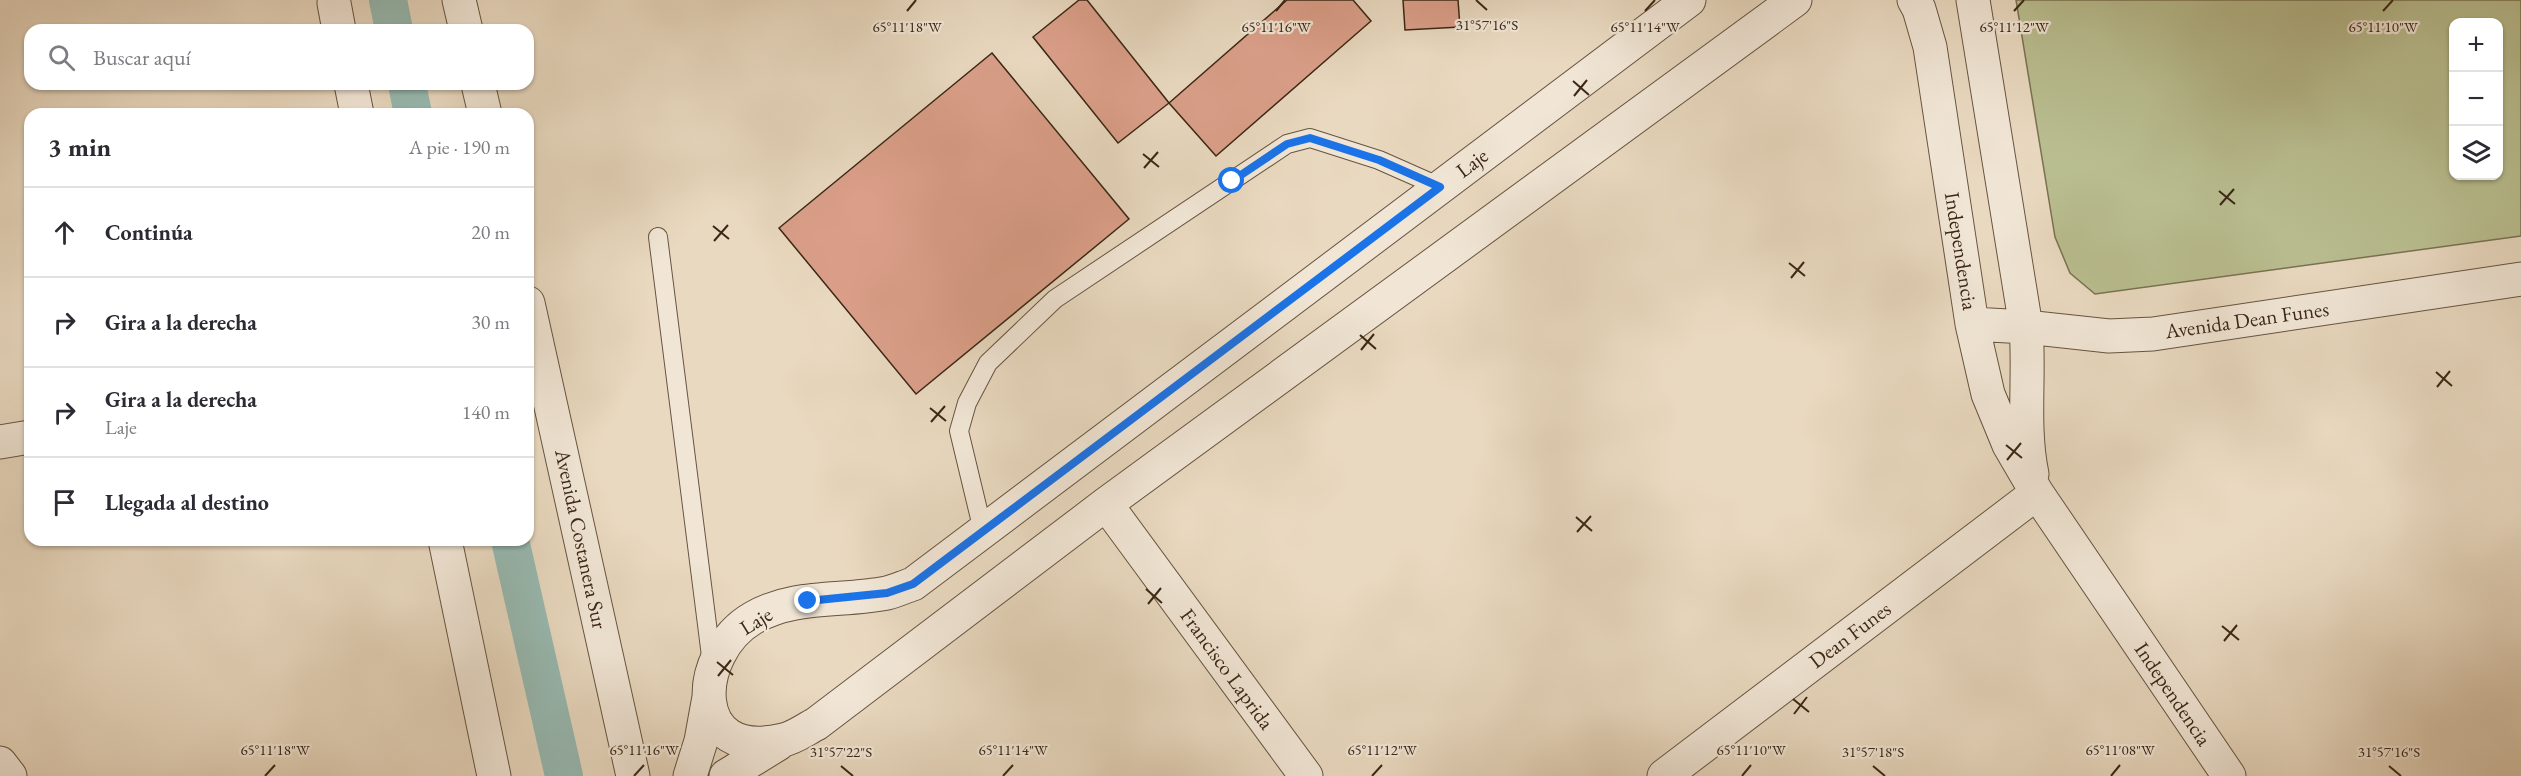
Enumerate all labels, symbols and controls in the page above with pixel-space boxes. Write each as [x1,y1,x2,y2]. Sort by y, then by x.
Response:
text: 31°57'16"S [1456,15,1518,34]
text: 65°11'18"W [872,17,942,36]
text: 65°11'16"W [1241,17,1311,36]
text: 65°11'14"W [1610,17,1680,36]
text: 65°11'12"W [1979,17,2049,36]
text: 65°11'10"W [2348,17,2418,36]
map controls [2449,18,2503,180]
button: + [2449,18,2503,72]
search box [24,24,534,90]
icon: search [45,41,78,74]
text: Buscar aquí [93,43,191,72]
button: − [2449,72,2503,126]
button: layers [2449,126,2503,180]
text: 3 min [48,130,111,164]
text: A pie · 190 m [409,134,510,160]
street label: Laje [1450,142,1493,183]
route start [1218,167,1244,193]
street label: Independencia [1939,190,1984,313]
icon: ahead [48,216,81,249]
text: Continúa [105,218,193,247]
text: 20 m [471,219,510,245]
street label: Avenida Dean Funes [2162,295,2331,344]
icon: right [48,306,81,339]
text: Gira a la derecha [105,308,257,337]
text: 30 m [471,309,510,335]
text: Gira a la derecha [105,385,257,414]
icon: right [48,396,81,429]
text: 140 m [462,399,510,425]
text: Laje [105,414,137,440]
street label: Avenida Costanera Sur [549,446,614,631]
icon: arrive [48,486,81,519]
text: Llegada al destino [105,488,269,517]
route end [794,587,820,613]
street label: Dean Funes [1803,595,1896,674]
street label: Laje [734,600,777,641]
street label: Francisco Laprida [1174,603,1281,735]
street label: Independencia [2129,637,2218,751]
text: 65°11'18"W [240,740,310,759]
text: 65°11'16"W [609,740,679,759]
text: 65°11'14"W [978,740,1048,759]
text: 65°11'12"W [1347,740,1417,759]
text: 65°11'10"W [1716,740,1786,759]
text: 65°11'08"W [2085,740,2155,759]
text: 31°57'22"S [810,742,872,761]
text: 31°57'18"S [1842,742,1904,761]
text: 31°57'16"S [2358,742,2420,761]

